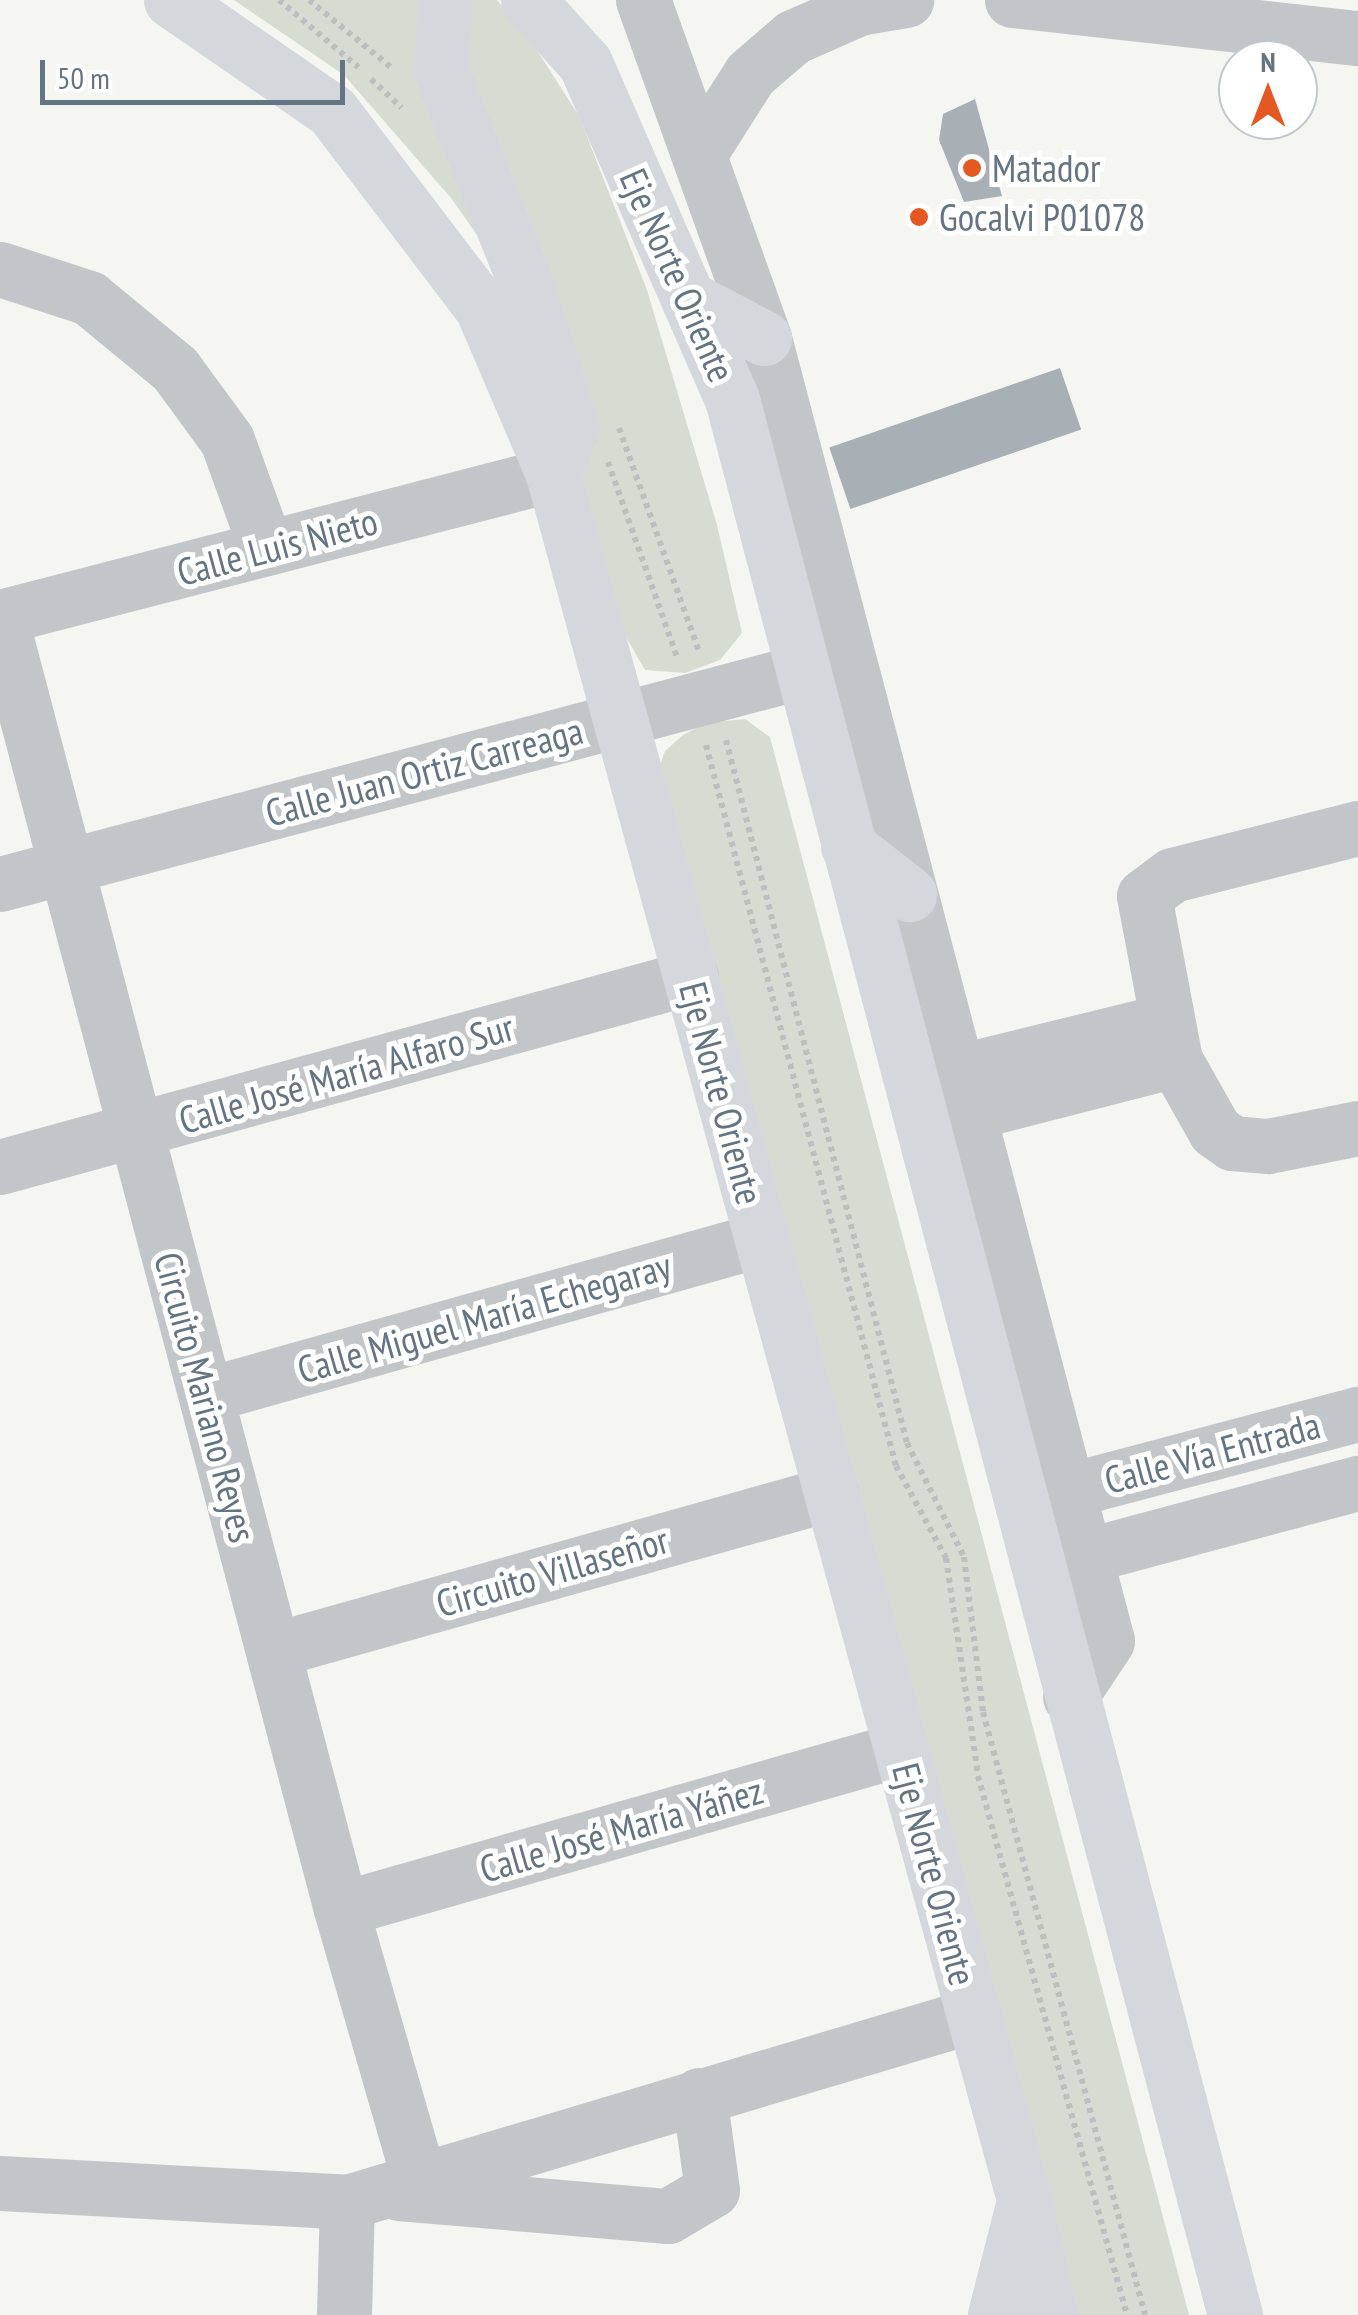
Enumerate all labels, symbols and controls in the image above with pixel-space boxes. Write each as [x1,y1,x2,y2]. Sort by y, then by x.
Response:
scale bar [45,40,350,102]
north arrow [1218,40,1318,140]
text: N [1260,43,1276,80]
text: 50 m [57,58,110,97]
place label: Matador [992,145,1100,191]
marker: Matador [961,157,983,179]
street label: Eje Norte Oriente [611,162,745,388]
place label: Gocalvi P01078 [939,194,1145,240]
marker: Gocalvi P01078 [908,206,930,228]
street label: Calle Luis Nieto [172,497,382,595]
street label: Calle Juan Ortiz Carreaga [260,707,588,835]
street label: Eje Norte Oriente [670,977,774,1209]
street label: Calle José María Alfaro Sur [173,1003,519,1143]
street label: Calle Miguel María Echegaray [292,1242,676,1392]
street label: Circuito Mariano Reyes [145,1247,267,1547]
street label: Calle Vía Entrada [1099,1401,1325,1503]
street label: Circuito Villaseñor [430,1516,674,1626]
street label: Eje Norte Oriente [883,1758,987,1990]
street label: Calle José María Yáñez [474,1767,768,1891]

